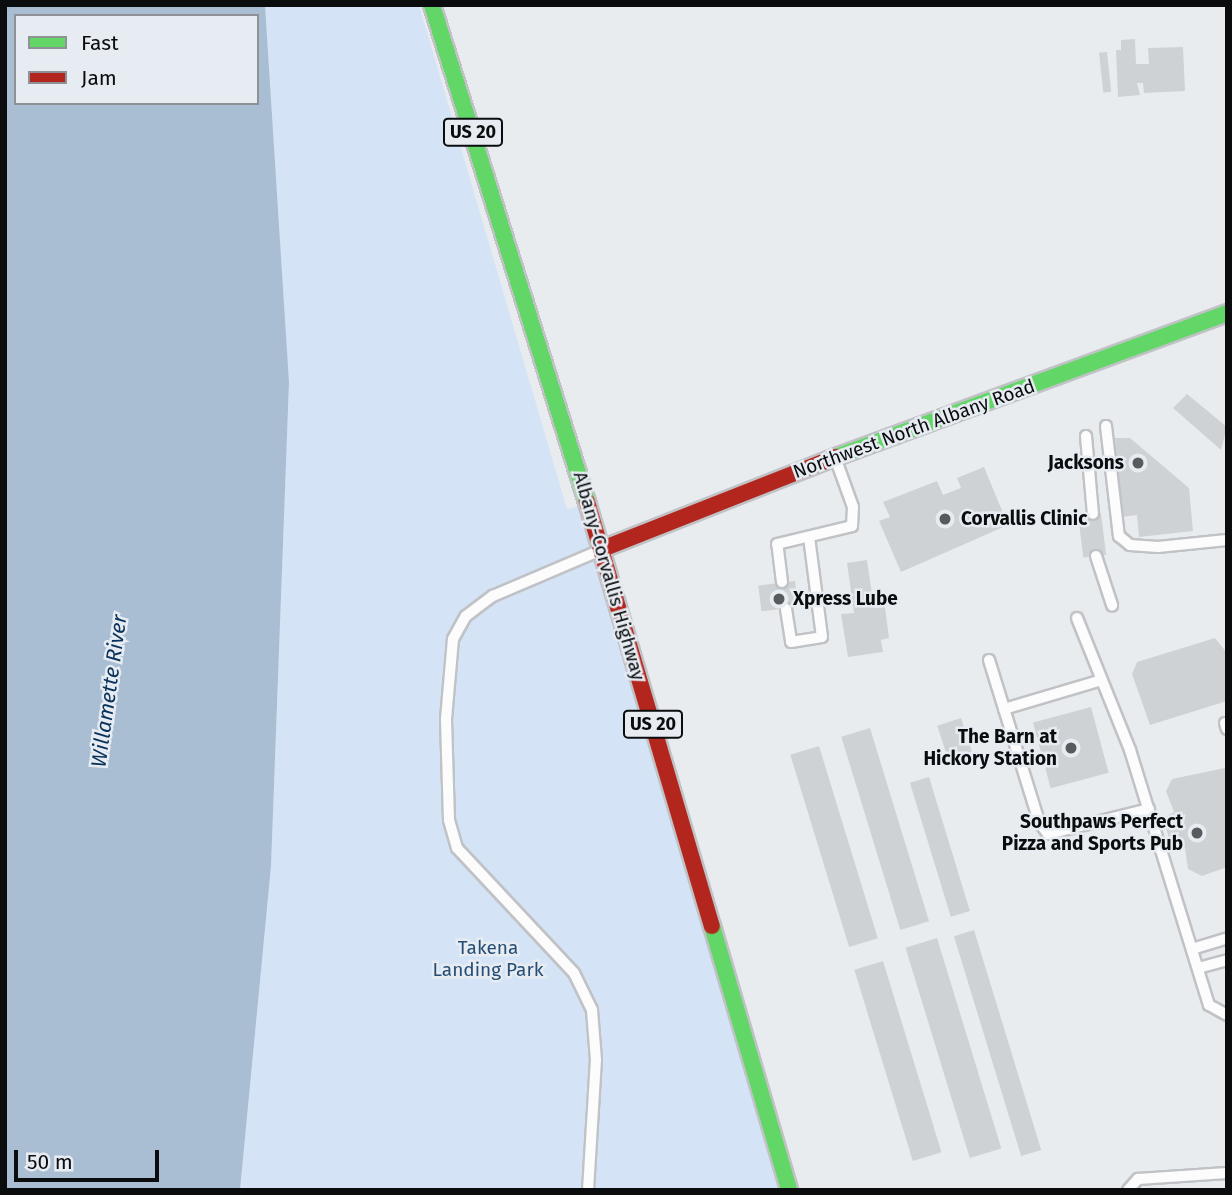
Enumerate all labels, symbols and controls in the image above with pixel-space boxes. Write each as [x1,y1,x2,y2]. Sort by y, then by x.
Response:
legend [14,14,259,105]
text: Fast [81,30,119,56]
text: Jam [81,65,117,91]
road number: US 20 [442,118,504,146]
street label: Northwest North Albany Road [790,375,1038,483]
place label: Jacksons [1048,452,1124,474]
marker: Jacksons [1130,455,1146,471]
street label: Albany-Corvallis Highway [568,469,650,683]
place label: Corvallis Clinic [961,508,1087,530]
marker: Corvallis Clinic [935,509,955,529]
place label: Xpress Lube [793,588,898,610]
marker: Xpress Lube [771,591,787,607]
water label: Willamette River [86,613,132,769]
road number: US 20 [622,710,684,738]
place label: The Barn at Hickory Station [923,726,1057,770]
marker: The Barn at Hickory Station [1063,740,1079,756]
place label: Southpaws Perfect Pizza and Sports Pub [1002,811,1183,855]
marker: Southpaws Perfect Pizza and Sports Pub [1189,825,1205,841]
park label: Takena Landing Park [433,937,543,981]
scale bar [18,1136,163,1180]
text: 50 m [27,1149,73,1175]

